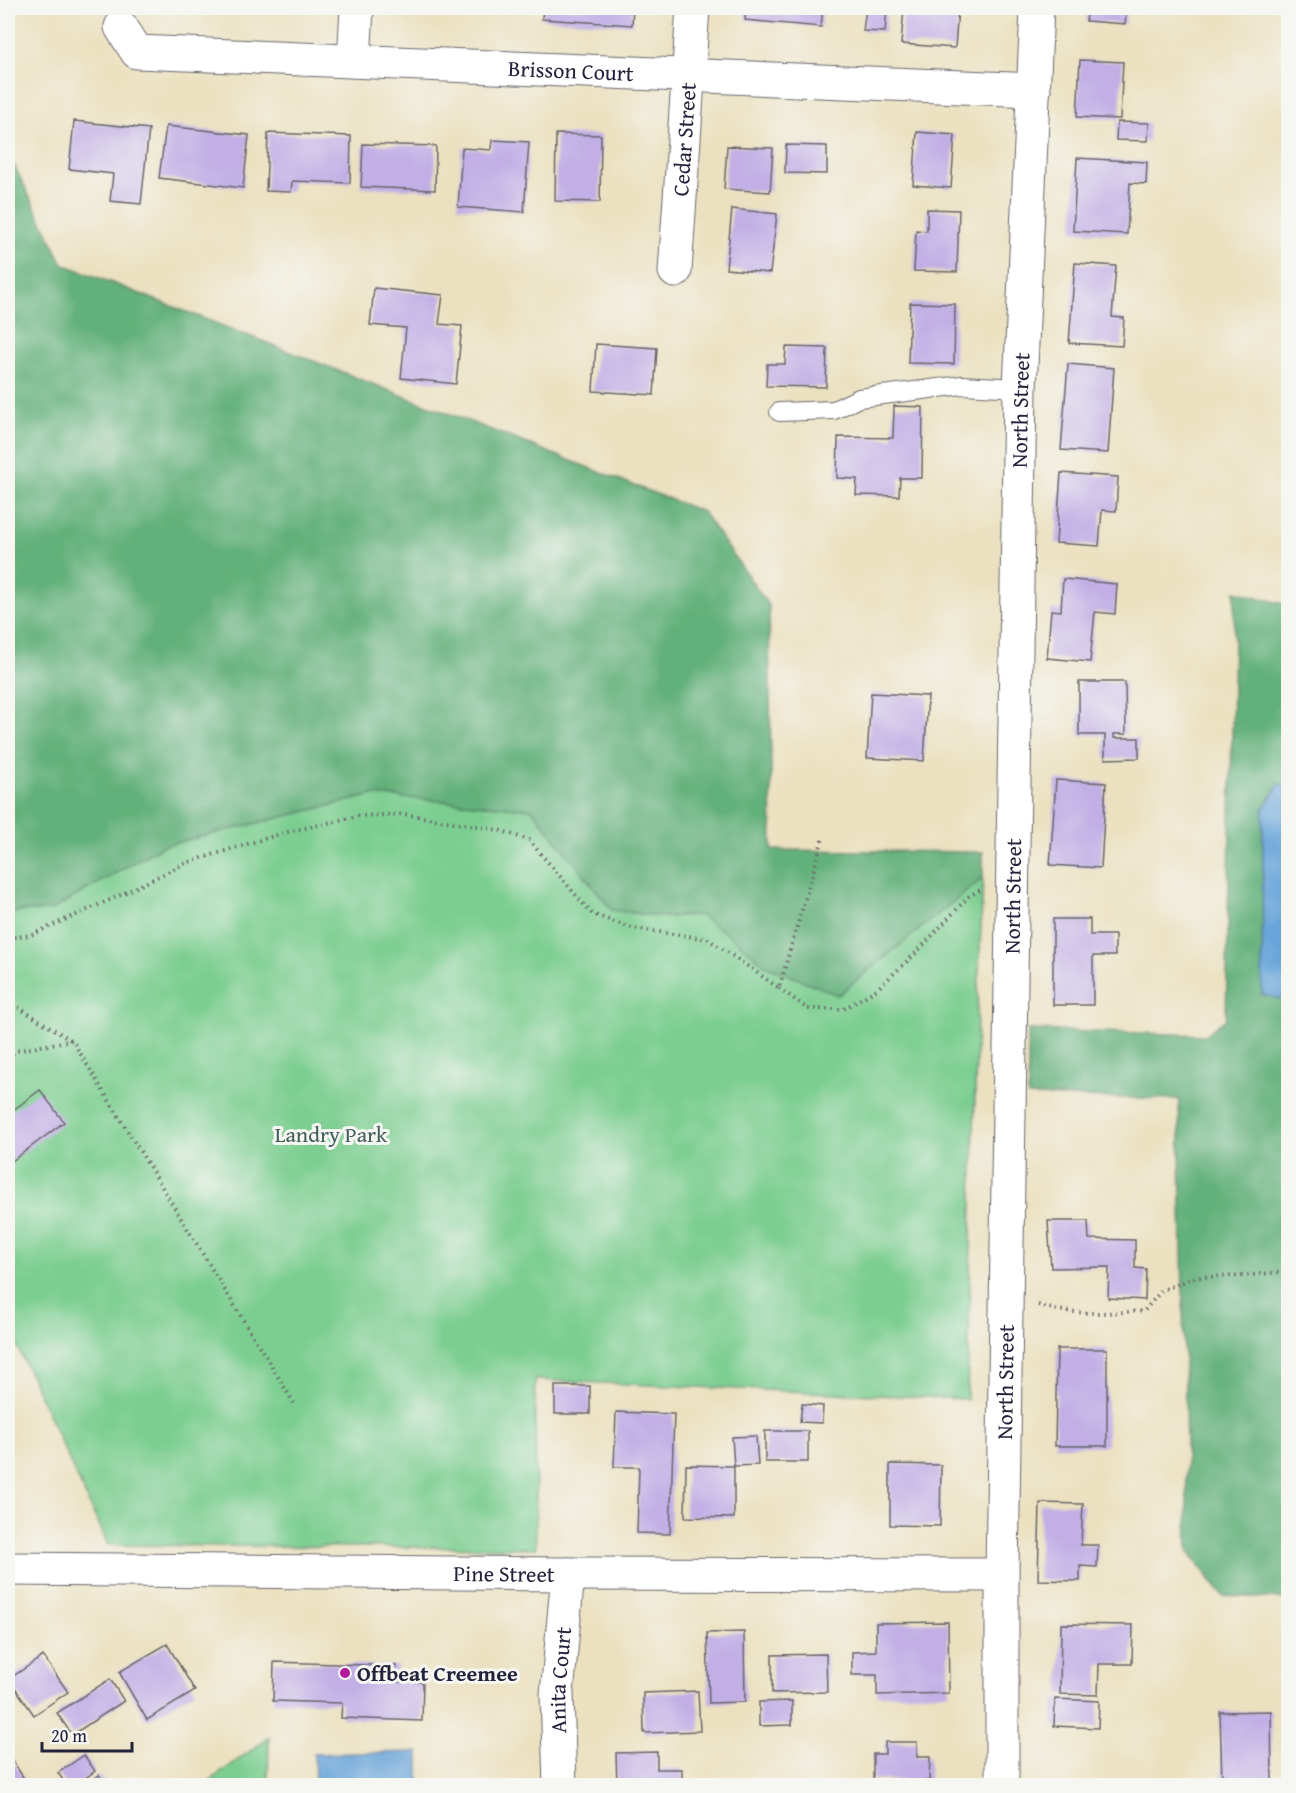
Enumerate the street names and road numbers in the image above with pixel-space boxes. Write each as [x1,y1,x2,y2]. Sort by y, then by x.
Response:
street label: Brisson Court [507,52,635,89]
street label: Cedar Street [664,81,704,197]
street label: North Street [1003,352,1038,468]
street label: North Street [995,838,1029,954]
street label: North Street [988,1324,1022,1440]
street label: Pine Street [453,1557,555,1590]
street label: Anita Court [541,1625,579,1734]

